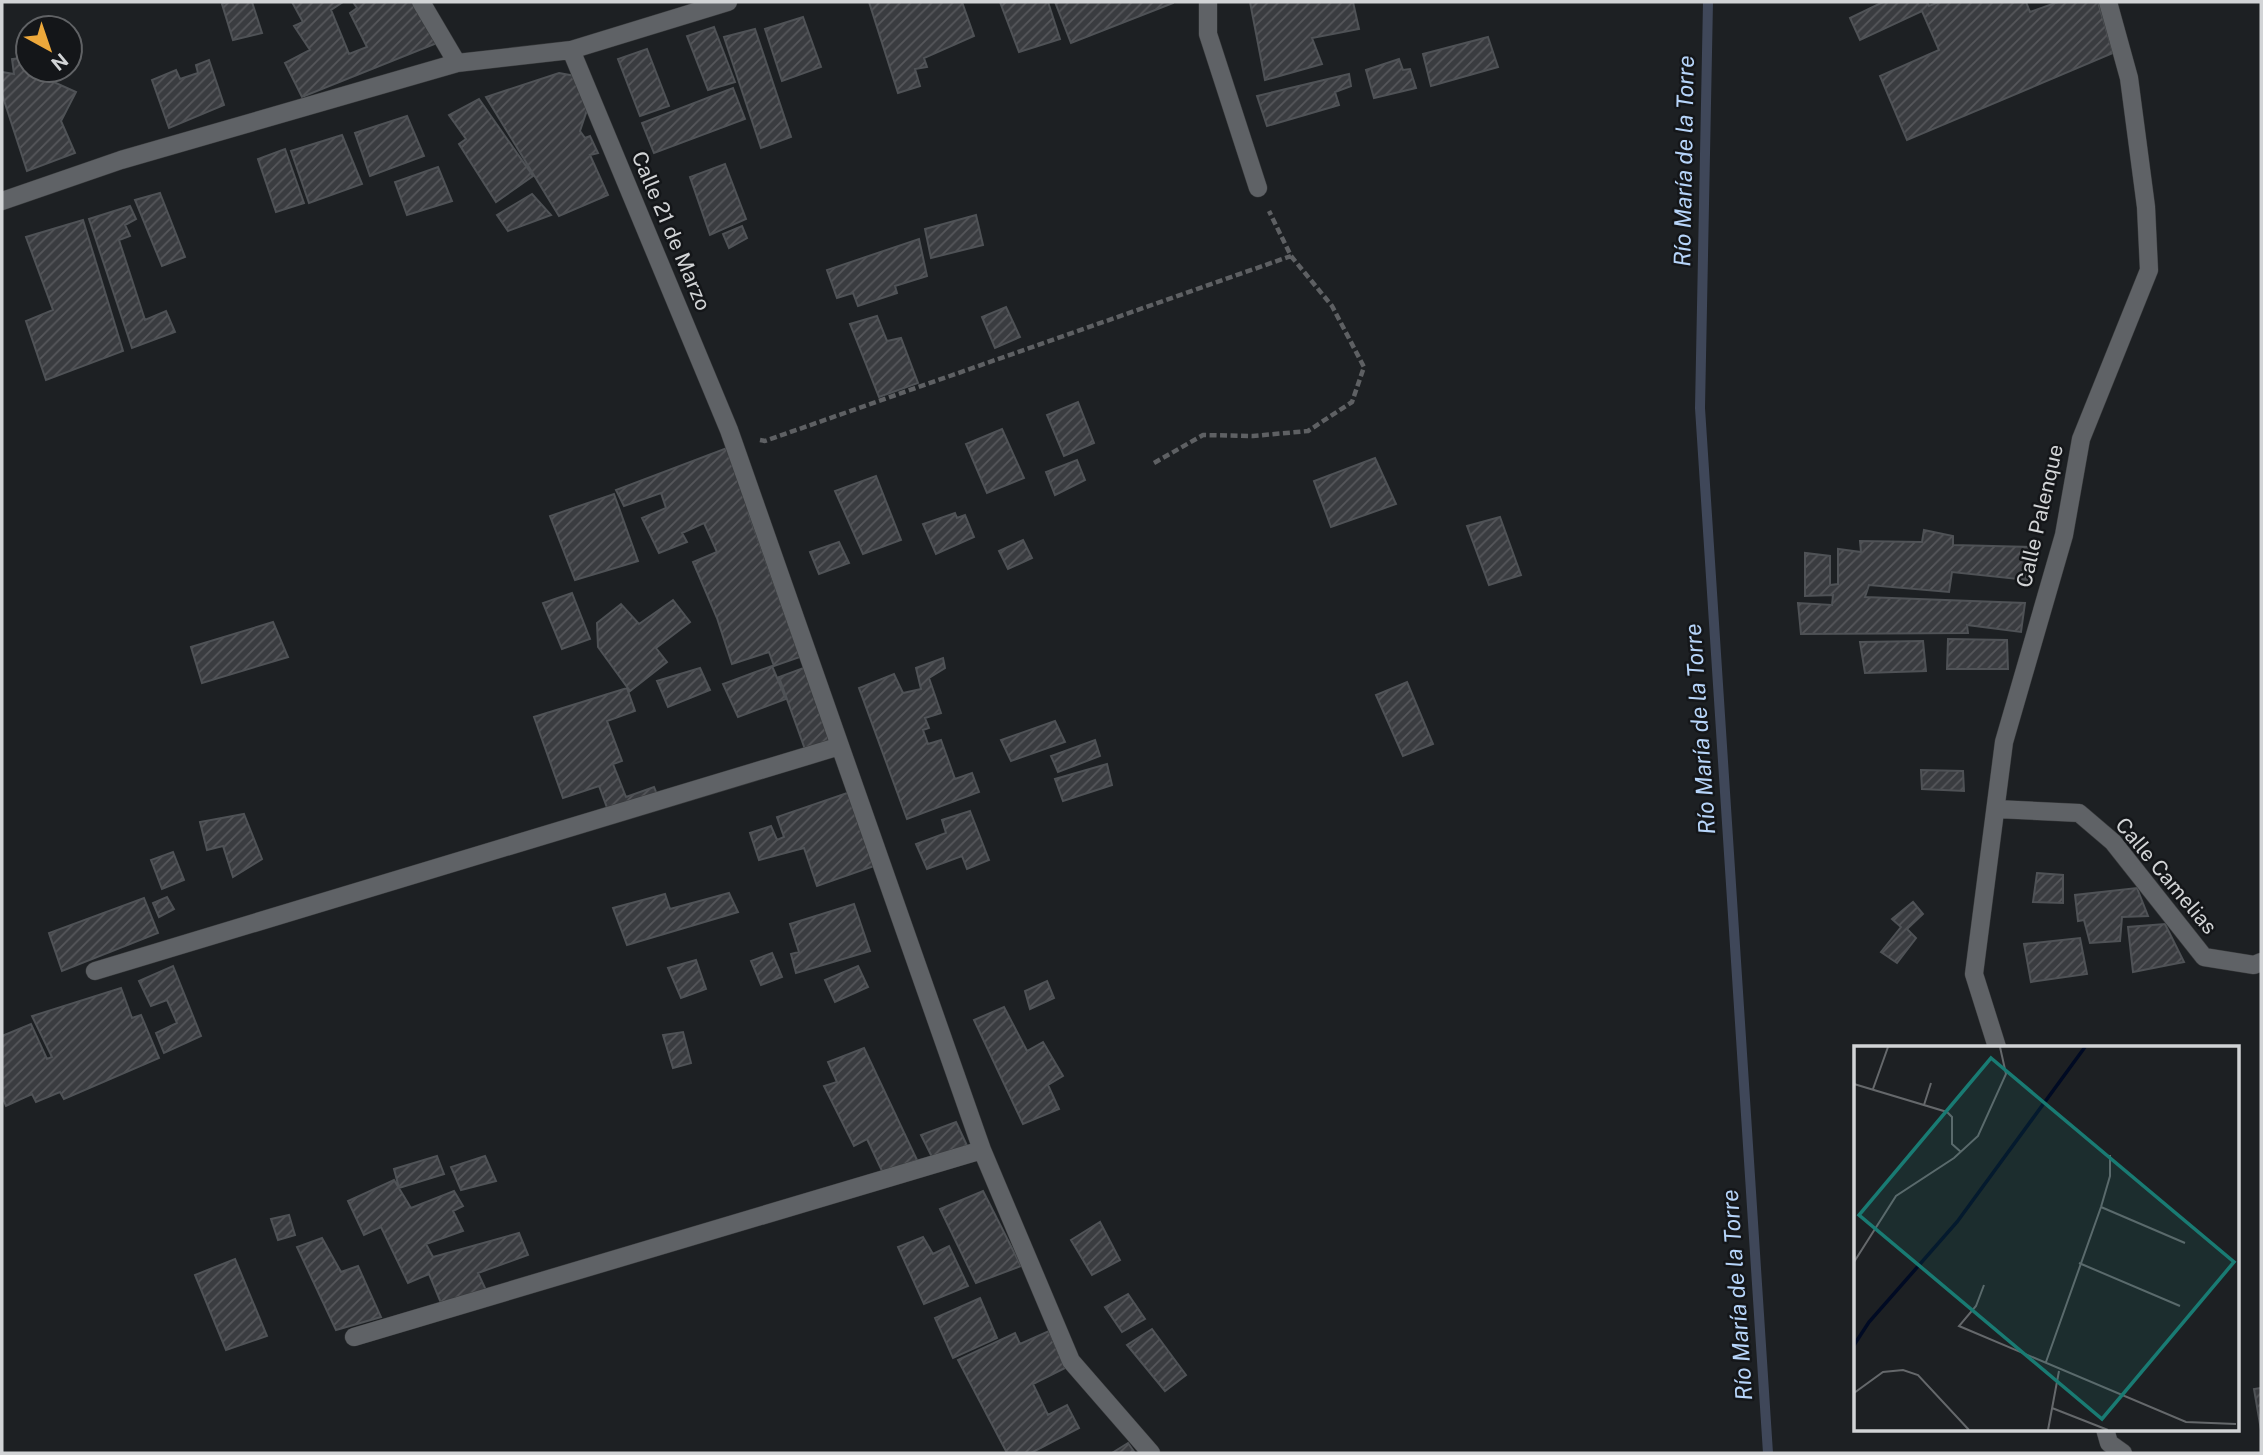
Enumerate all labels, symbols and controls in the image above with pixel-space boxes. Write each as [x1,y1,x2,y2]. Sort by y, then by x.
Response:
north arrow [14,14,84,84]
text: N [47,49,73,75]
water label: Río María de la Torre [1668,55,1699,267]
street label: Calle 21 de Marzo [627,148,716,314]
street label: Calle Palenque [2011,442,2068,590]
water label: Río María de la Torre [1679,623,1720,835]
street label: Calle Camelias [2110,812,2222,939]
inset map [1854,1046,2238,1430]
water label: Río María de la Torre [1716,1189,1757,1401]

